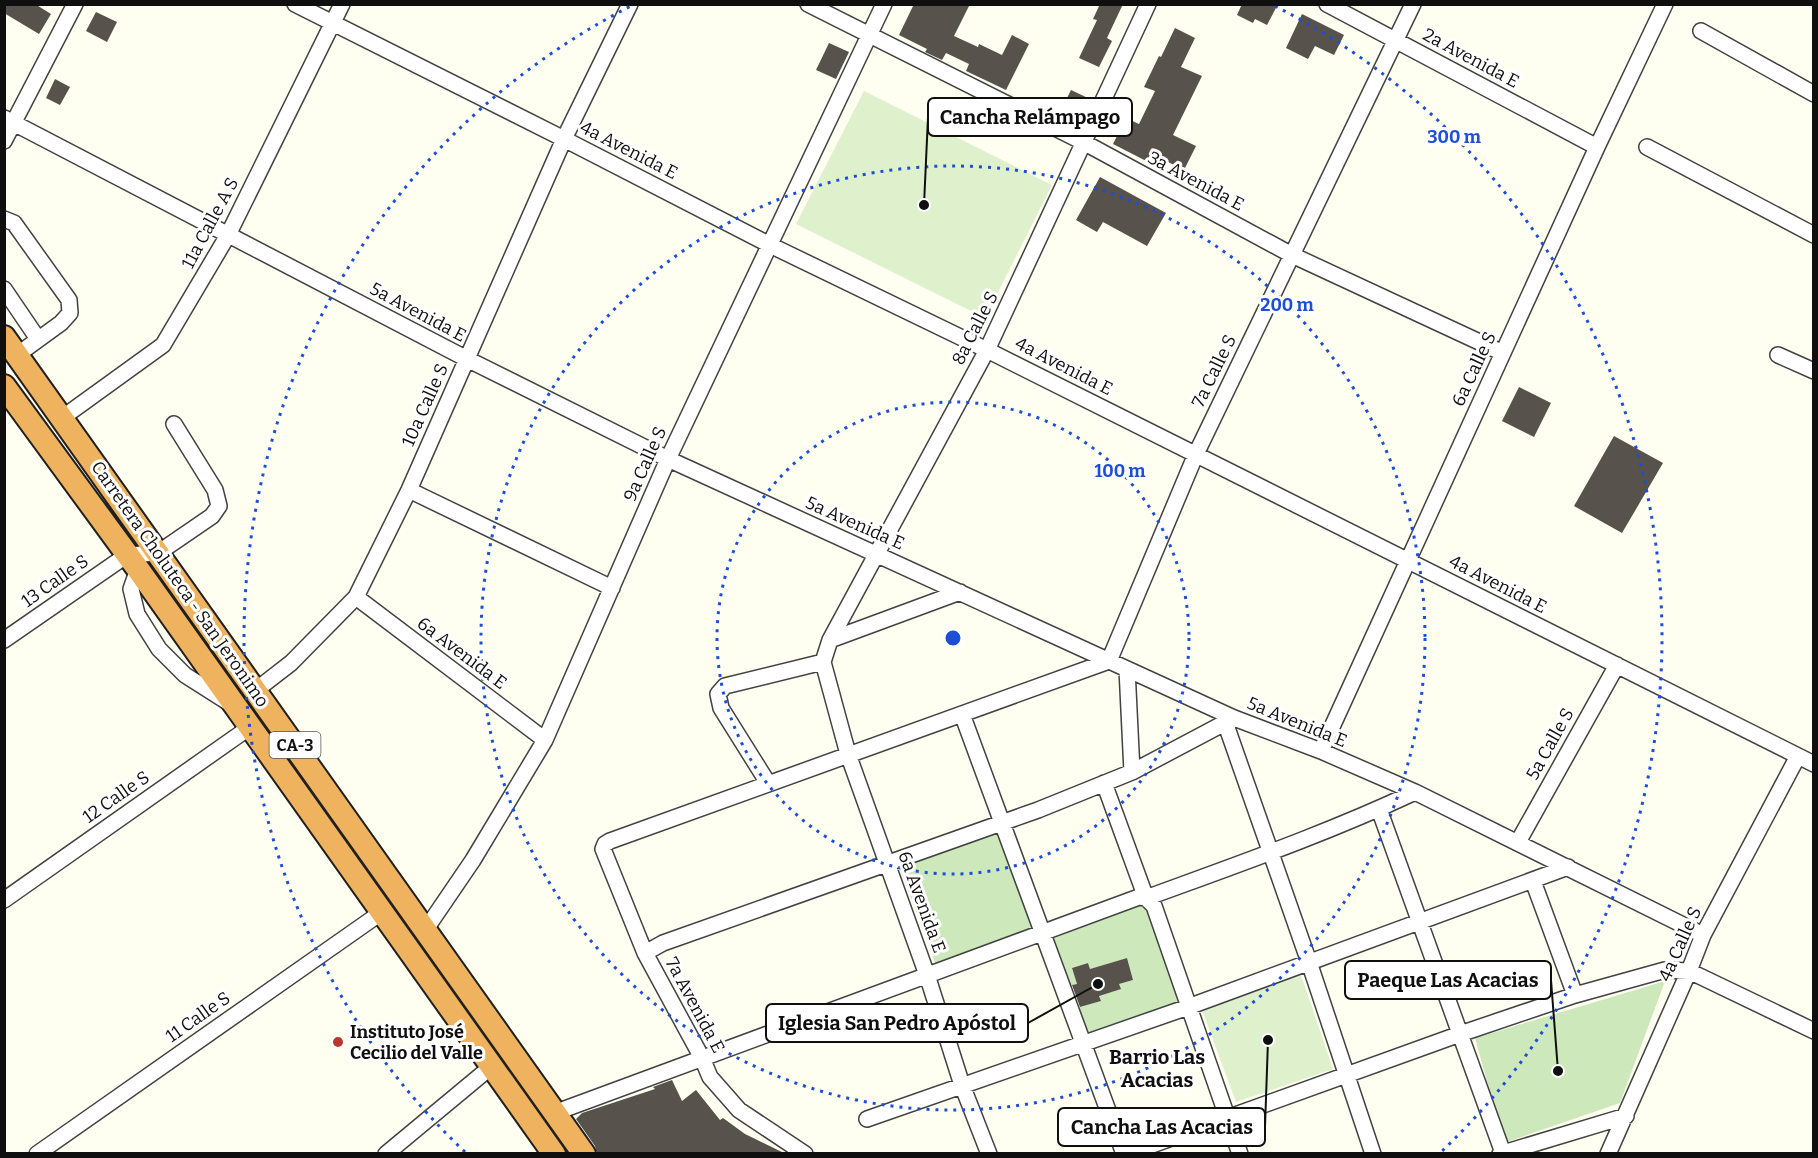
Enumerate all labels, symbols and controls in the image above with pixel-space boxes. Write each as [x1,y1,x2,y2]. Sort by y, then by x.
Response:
street label: 2a Avenida E [1419,23,1523,93]
callout: Cancha Relámpago [928,98,1132,136]
text: Cancha Relámpago [940,105,1120,129]
street label: 4a Avenida E [576,116,682,184]
text: 300 m [1427,126,1481,148]
street label: 3a Avenida E [1144,146,1248,216]
street label: 11a Calle A S [177,174,243,272]
street label: 5a Avenida E [366,277,470,347]
street label: 8a Calle S [947,288,1003,368]
text: 200 m [1260,294,1314,316]
street label: 6a Calle S [1447,328,1501,410]
street label: 7a Calle S [1187,331,1241,411]
street label: 4a Avenida E [1011,332,1117,400]
street label: 10a Calle S [397,360,453,450]
street label: 9a Calle S [619,423,671,505]
street label: Carretera Choluteca - San Jeronimo [86,457,274,711]
text: 100 m [1094,460,1146,482]
street label: 5a Avenida E [802,491,908,555]
street label: 13 Calle S [17,550,93,612]
street label: 4a Avenida E [1445,550,1551,618]
street label: 6a Avenida E [413,612,511,694]
centre of rings [943,628,963,648]
street label: 5a Avenida E [1244,692,1350,752]
street label: 5a Calle S [1521,704,1579,784]
road number: CA-3 [270,732,320,758]
street label: 12 Calle S [78,766,154,828]
street label: 6a Avenida E [893,848,951,956]
street label: 4a Calle S [1654,903,1706,985]
street label: 7a Avenida E [661,953,729,1057]
callout: Paeque Las Acacias [1345,961,1551,999]
text: Paeque Las Acacias [1357,968,1539,992]
street label: 11 Calle S [161,987,235,1047]
callout: Iglesia San Pedro Apóstol [766,1004,1028,1042]
text: Iglesia San Pedro Apóstol [778,1011,1016,1035]
place label: Instituto José Cecilio del Valle [350,1021,483,1064]
marker: Instituto José Cecilio del Valle [331,1035,345,1049]
district label: Barrio Las Acacias [1109,1045,1205,1092]
callout: Cancha Las Acacias [1058,1108,1265,1146]
text: Cancha Las Acacias [1071,1115,1253,1139]

